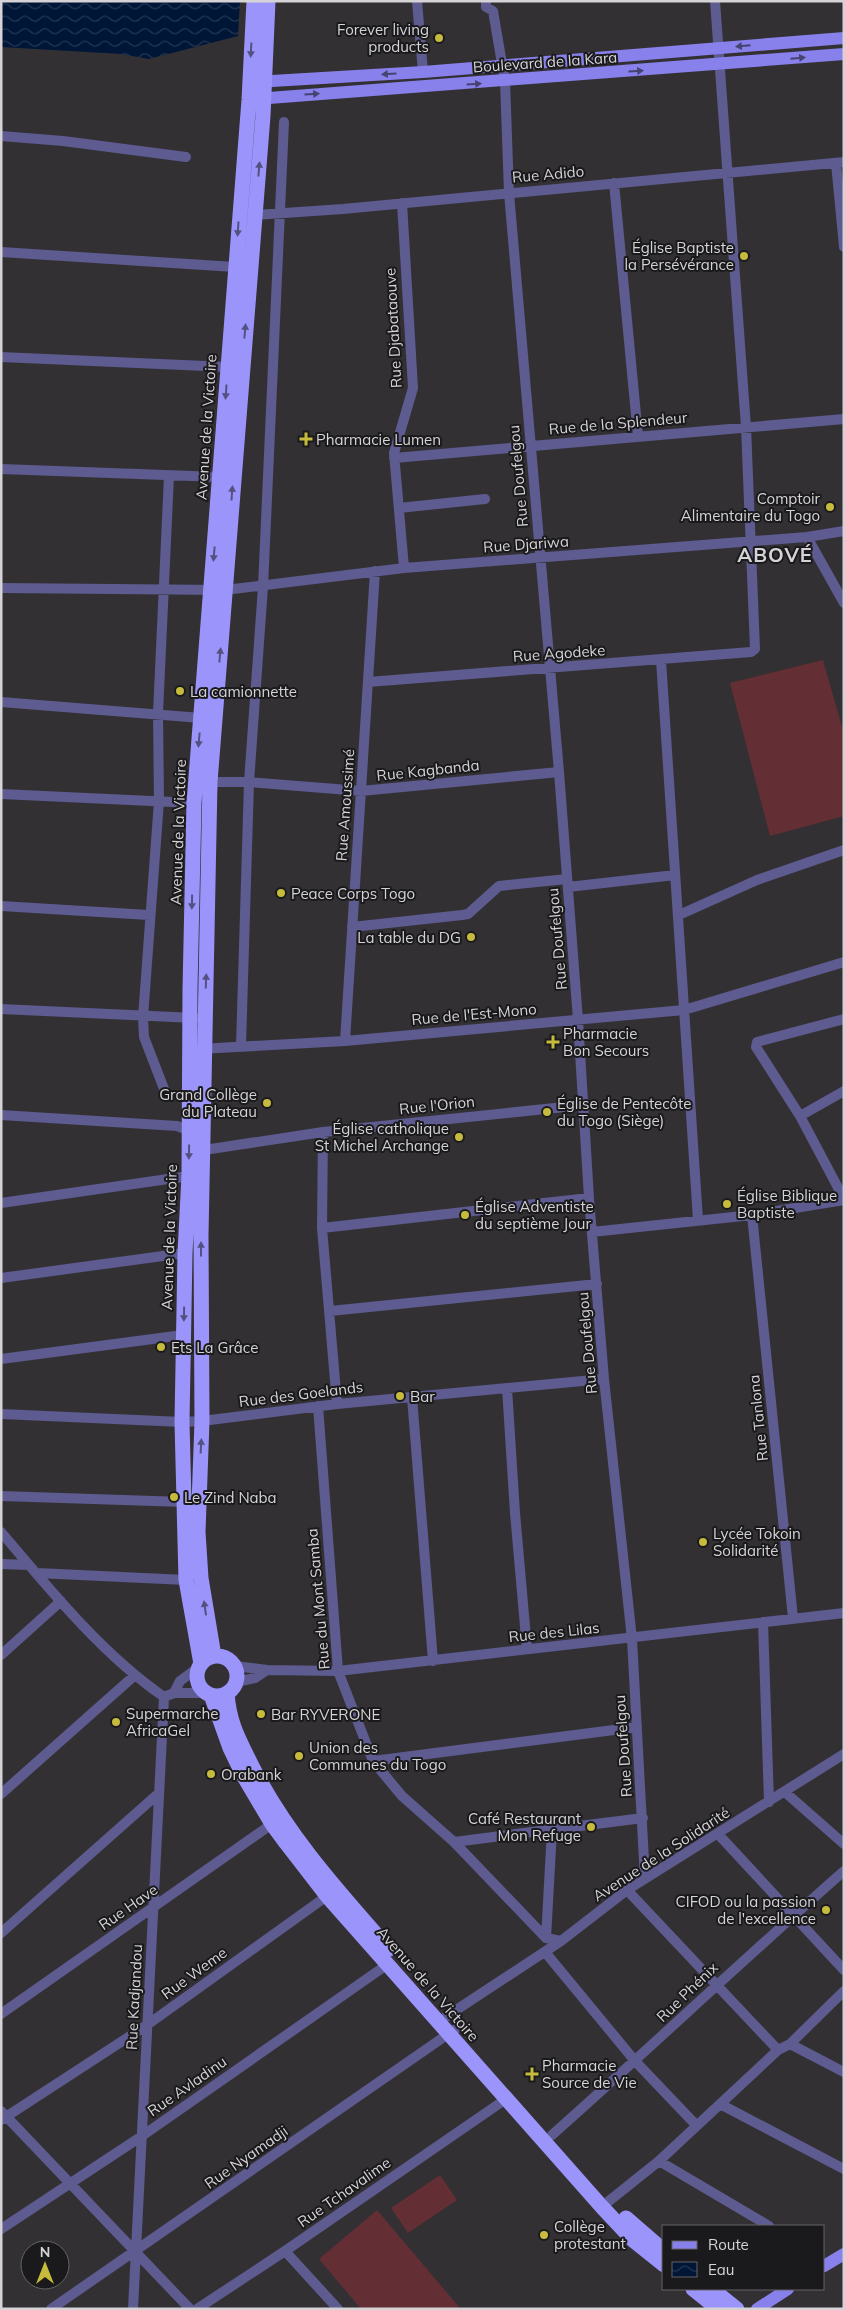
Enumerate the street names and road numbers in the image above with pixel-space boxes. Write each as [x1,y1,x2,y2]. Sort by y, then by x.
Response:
street label: Boulevard de la Kara [472,47,618,77]
street label: Rue Adido [511,161,585,187]
street label: Rue Djabataouve [380,267,406,389]
street label: Avenue de la Victoire [191,354,221,500]
street label: Rue de la Splendeur [548,407,689,439]
street label: Rue Doufelgou [504,424,532,528]
street label: Rue Djariwa [483,532,569,556]
street label: Rue Agodeke [512,640,606,666]
street label: Rue Amoussimé [332,748,358,862]
street label: Rue Kagbanda [376,755,480,785]
street label: Avenue de la Victoire [166,759,190,905]
street label: Rue Doufelgou [543,887,571,991]
street label: Rue de l'Est-Mono [411,999,537,1029]
street label: Rue l'Orion [398,1092,476,1118]
street label: Avenue de la Victoire [157,1164,181,1310]
street label: Rue Doufelgou [573,1291,601,1395]
street label: Rue Tanlona [744,1374,772,1462]
street label: Rue des Goelands [238,1377,364,1411]
street label: Rue du Mont Samba [302,1528,334,1670]
street label: Rue des Lilas [508,1618,600,1646]
street label: Rue Doufelgou [610,1694,636,1798]
street label: Avenue de la Solidarité [589,1803,733,1905]
street label: Rue Have [95,1880,161,1934]
street label: Avenue de la Victoire [373,1923,483,2045]
street label: Rue Kadjandou [122,1943,146,2051]
street label: Rue Weme [158,1943,230,2003]
street label: Rue Phénix [652,1958,722,2026]
street label: Rue Avladinu [144,2052,230,2120]
street label: Rue Nyamadji [201,2121,291,2193]
street label: Rue Tchavalime [294,2153,394,2231]

